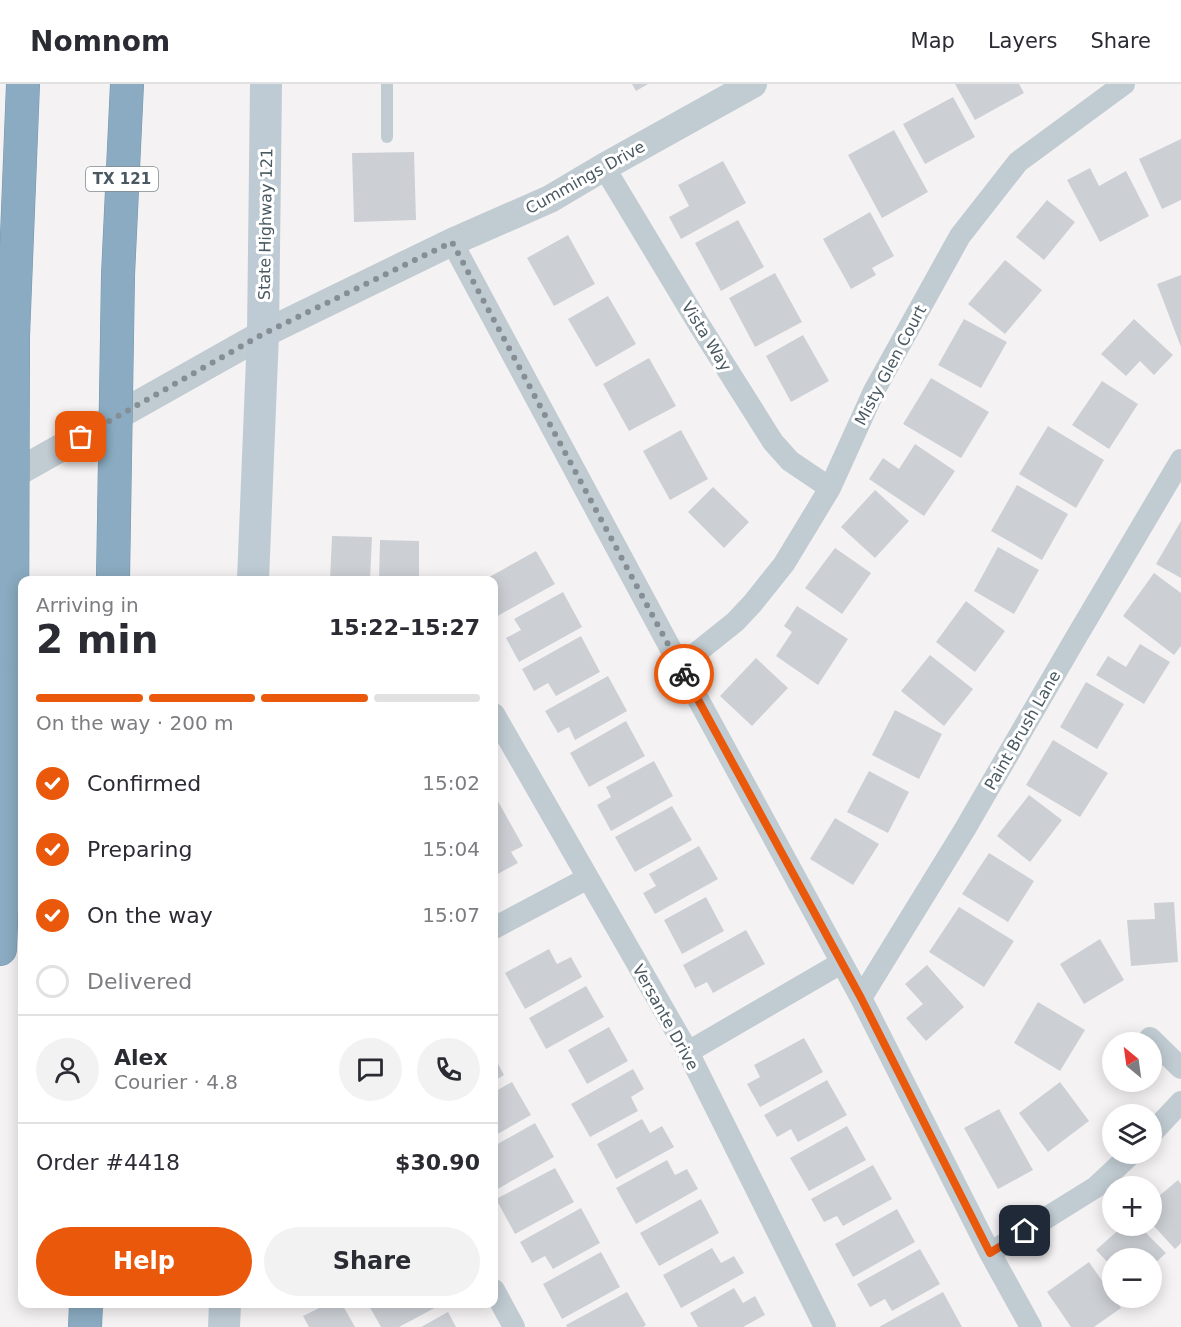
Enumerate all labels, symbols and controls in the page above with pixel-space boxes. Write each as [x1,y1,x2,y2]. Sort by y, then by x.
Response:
text: Nomnom [30,25,170,58]
text: Map [911,29,955,53]
text: Layers [988,29,1057,53]
text: Share [1090,29,1151,53]
street label: Cummings Drive [522,137,648,218]
street label: State Highway 121 [255,148,276,300]
road number: TX 121 [86,167,158,191]
street label: Vista Way [678,298,735,375]
street label: Misty Glen Court [851,302,930,429]
pin [55,411,106,462]
icon: bag [64,420,97,453]
text: Arriving in [36,593,139,617]
text: 15:22–15:27 [329,615,480,640]
text: 2 min [36,617,158,662]
courier [654,644,714,704]
icon: bike [668,658,701,691]
street label: Paint Brush Lane [981,667,1064,793]
text: On the way · 200 m [36,711,234,735]
icon: check [36,767,69,800]
text: Confirmed [87,771,201,796]
text: 15:02 [422,771,480,795]
icon: check [36,833,69,866]
text: Preparing [87,837,193,862]
text: 15:04 [422,837,480,861]
icon: check [36,899,69,932]
text: On the way [87,903,213,928]
text: 15:07 [422,903,480,927]
street label: Versante Drive [629,961,703,1074]
text: Delivered [87,969,192,994]
north arrow [1102,1032,1162,1092]
map controls [1102,1032,1162,1308]
button: person [36,1038,99,1101]
button: chat [339,1038,402,1101]
button: phone [417,1038,480,1101]
text: Alex [114,1045,168,1070]
text: Courier · 4.8 [114,1070,238,1094]
button: layers [1102,1104,1162,1164]
text: Order #4418 [36,1150,180,1175]
text: $30.90 [395,1150,480,1175]
button: + [1102,1176,1162,1236]
pin [999,1205,1050,1256]
icon: home [1008,1214,1041,1247]
button: Help [36,1227,252,1296]
button: Share [264,1227,480,1296]
button: − [1102,1248,1162,1308]

